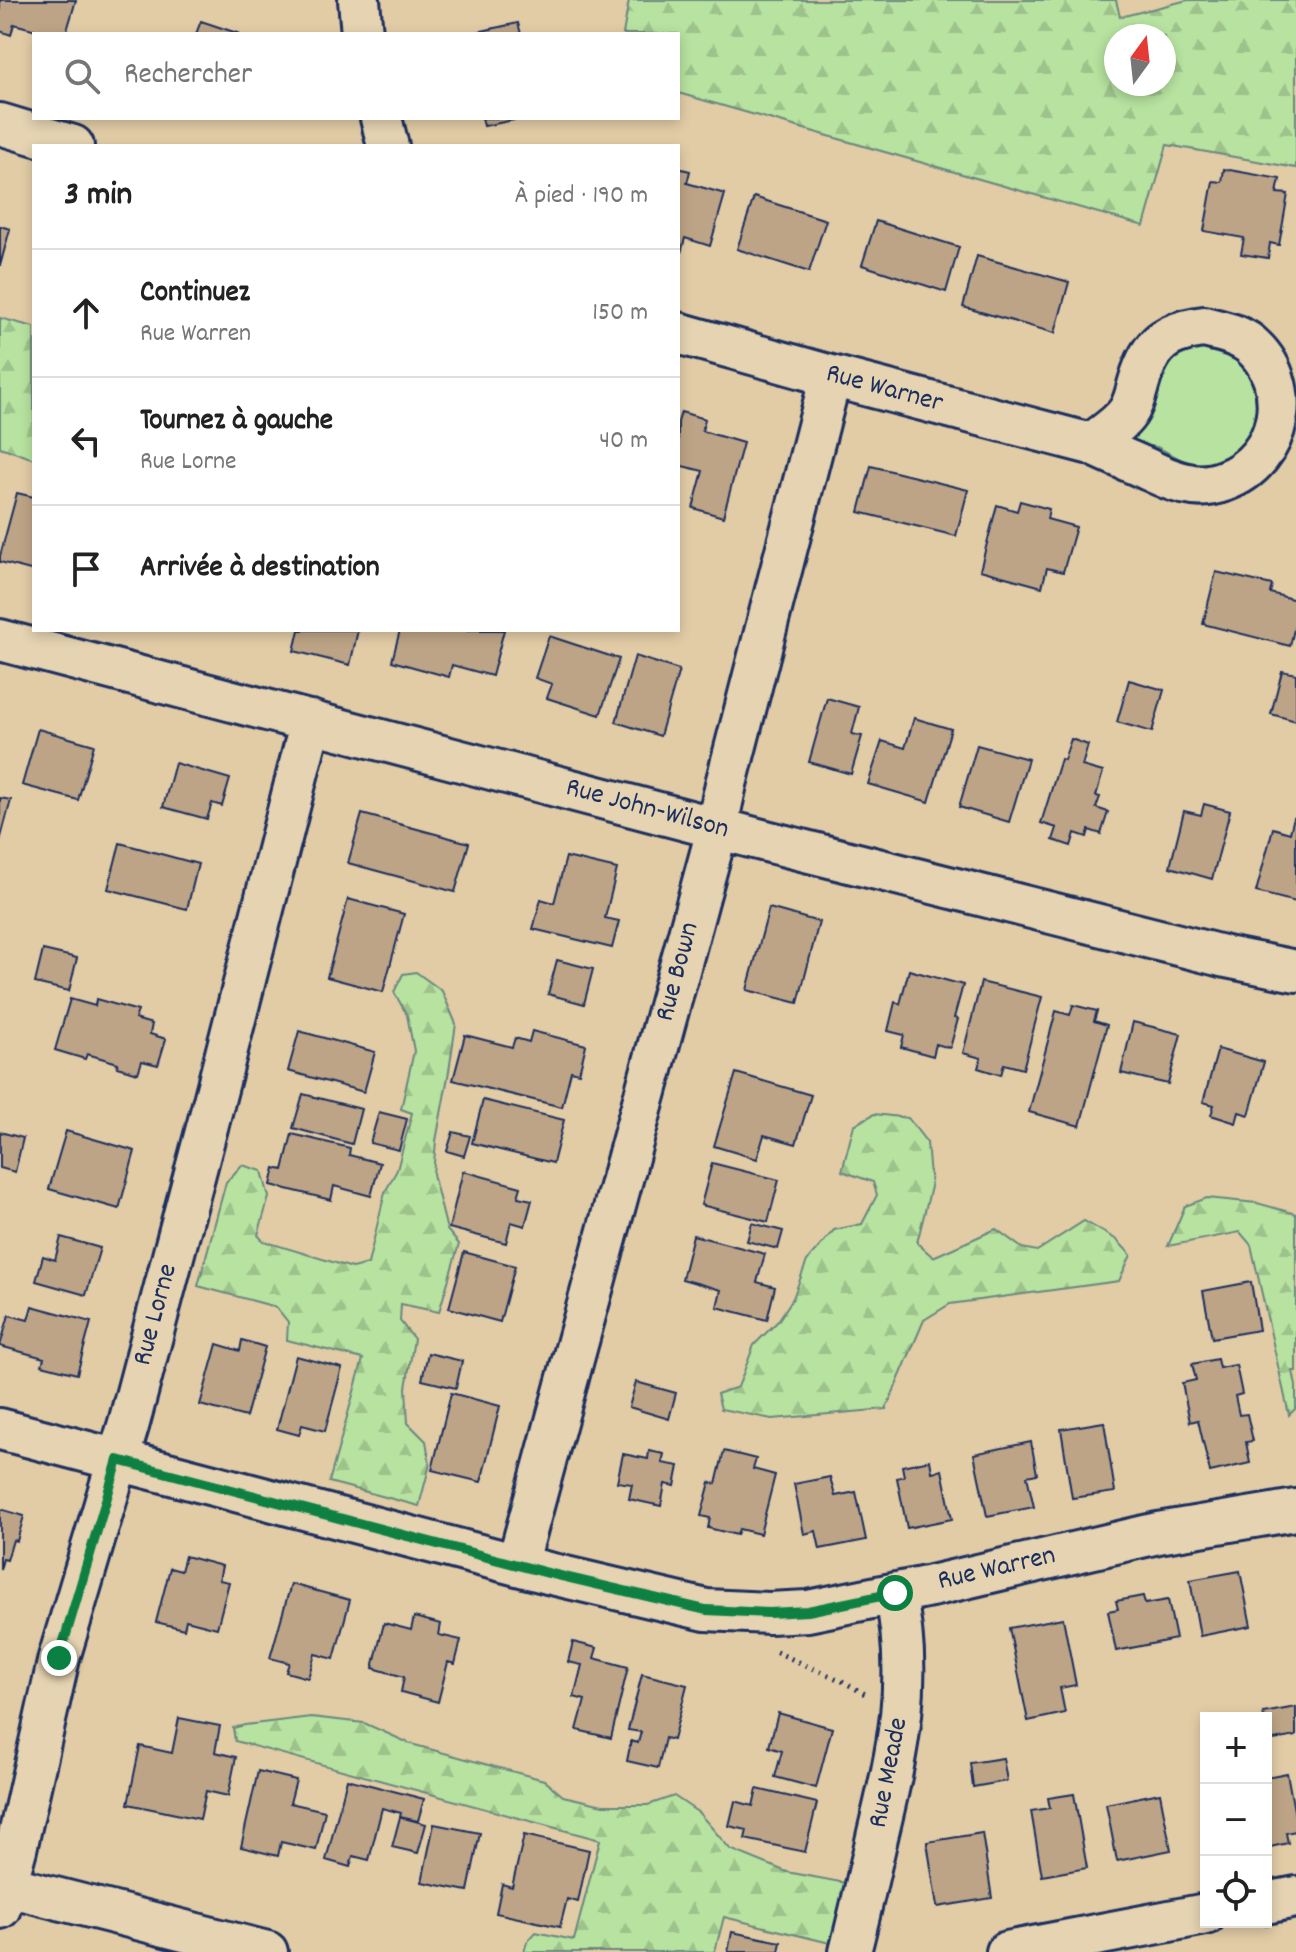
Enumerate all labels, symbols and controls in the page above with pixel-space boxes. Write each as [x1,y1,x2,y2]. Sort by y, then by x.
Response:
north arrow [1104,24,1176,96]
search box [32,32,680,120]
icon: search [60,54,104,98]
text: Rechercher [124,55,252,98]
text: 3 min [64,172,132,221]
text: À pied · 190 m [515,178,648,215]
text: Continuez [140,273,250,316]
icon: ahead [64,291,108,335]
text: 150 m [592,295,648,332]
text: Rue Warren [140,316,251,353]
street label: Rue Warner [821,355,948,425]
text: Tournez à gauche [140,401,333,444]
icon: left [64,419,108,463]
text: 40 m [599,423,648,460]
text: Rue Lorne [140,444,237,481]
icon: arrive [64,547,108,591]
text: Arrivée à destination [140,548,380,591]
street label: Rue John-Wilson [561,769,733,851]
street label: Rue Bown [647,918,711,1026]
street label: Rue Lorne [124,1260,190,1370]
street label: Rue Warren [934,1537,1060,1603]
route start [877,1575,913,1611]
route end [41,1640,77,1676]
map controls [1200,1712,1272,1928]
button: + [1200,1712,1272,1784]
street label: Rue Meade [860,1714,920,1832]
button: − [1200,1784,1272,1856]
button: locate [1200,1856,1272,1928]

